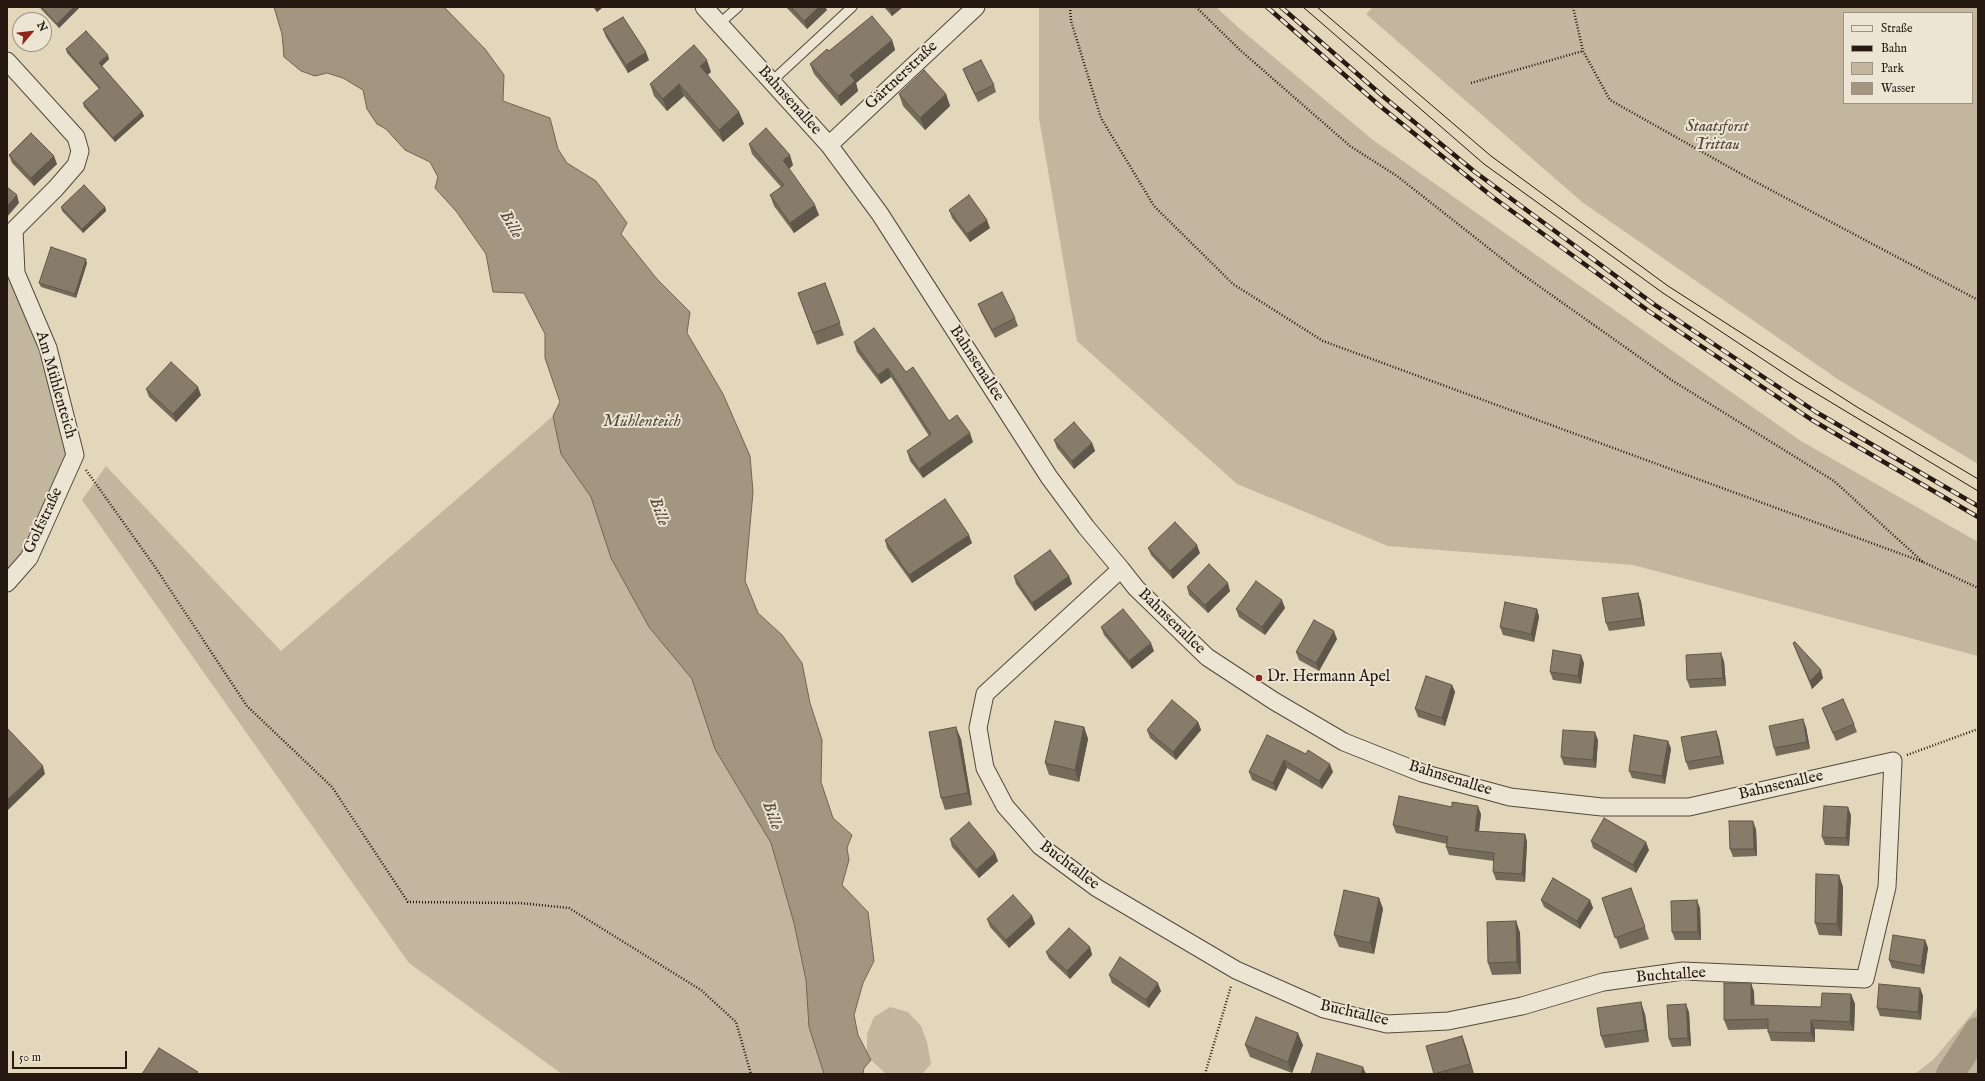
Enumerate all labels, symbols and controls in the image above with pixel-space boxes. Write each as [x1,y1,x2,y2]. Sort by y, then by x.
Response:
north arrow [12,12,52,52]
legend [1843,12,1973,104]
text: N [33,19,50,34]
text: Straße [1881,21,1913,36]
street label: Gärtnerstraße [862,38,942,114]
text: Bahn [1881,41,1907,56]
text: Park [1881,61,1904,76]
street label: Bahnsenallee [753,63,825,139]
text: Wasser [1881,81,1915,96]
park label: Staatsforst Trittau [1685,118,1749,156]
water label: Bille [494,207,526,243]
street label: Bahnsenallee [944,323,1008,405]
street label: Am Mühlenteich [30,329,80,441]
water label: Mühlenteich [603,413,681,433]
street label: Golfstraße [20,485,68,557]
water label: Bille [643,495,673,529]
street label: Bahnsenallee [1133,585,1209,659]
place label: Dr. Hermann Apel [1267,668,1390,688]
marker: Dr. Hermann Apel [1254,673,1264,683]
street label: Bahnsenallee [1406,757,1494,801]
street label: Bahnsenallee [1737,767,1825,805]
water label: Bille [756,799,786,833]
street label: Buchtallee [1035,837,1103,895]
street label: Buchtallee [1635,964,1707,988]
street label: Buchtallee [1318,997,1390,1031]
scale bar [14,1043,129,1069]
text: 50 m [19,1050,41,1065]

